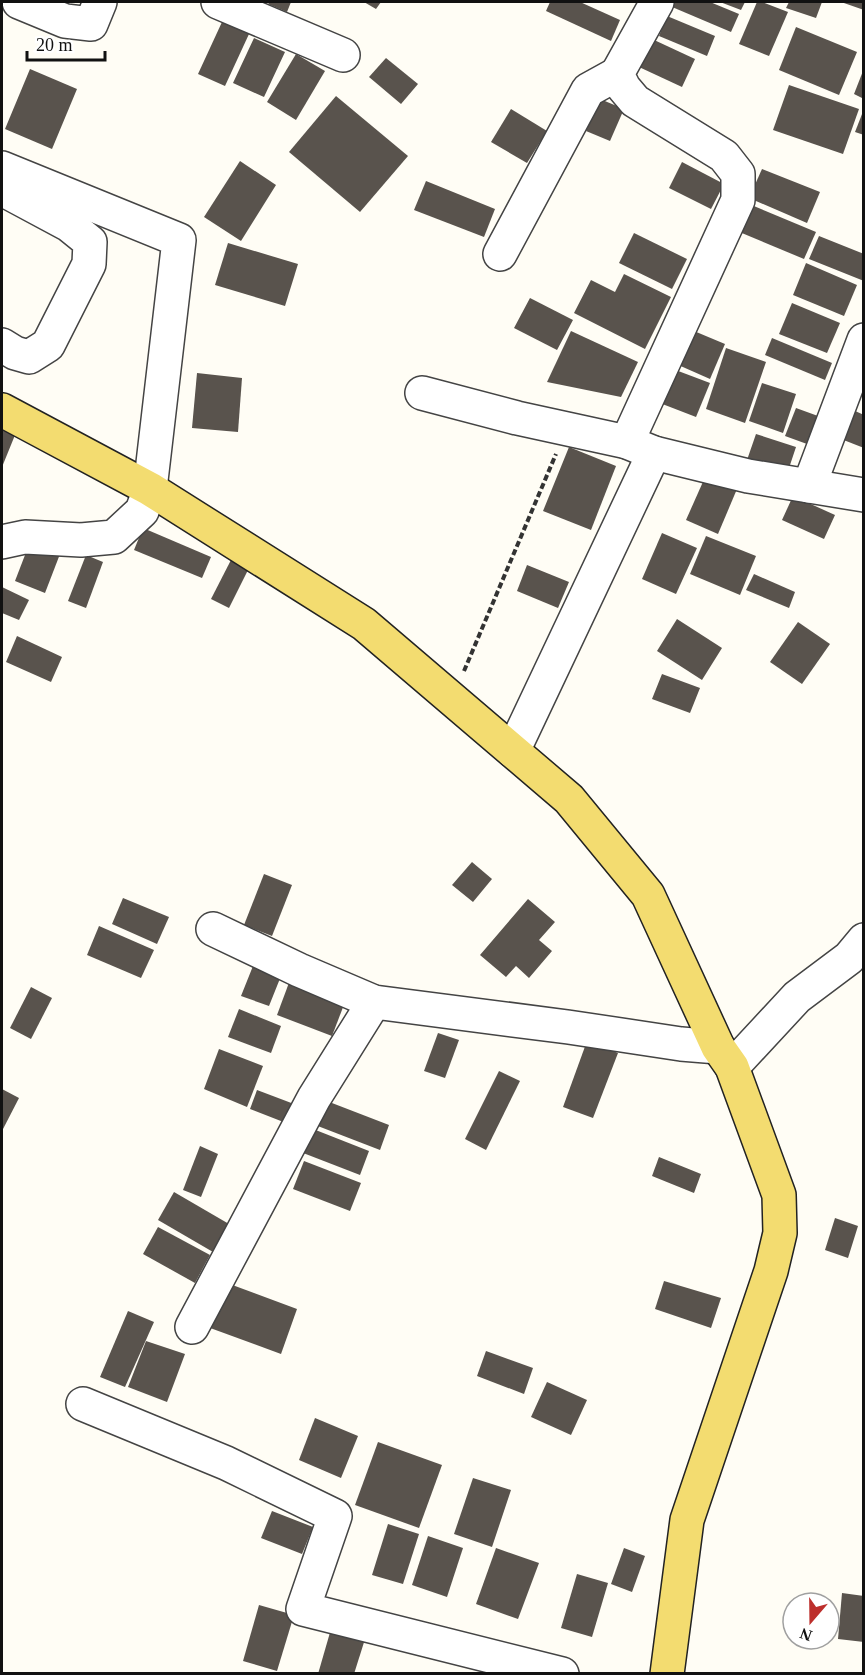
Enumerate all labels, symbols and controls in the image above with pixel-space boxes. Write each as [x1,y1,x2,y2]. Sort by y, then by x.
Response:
scale bar [27,24,105,62]
text: 20 m [36,35,73,55]
north arrow [781,1591,841,1651]
text: N [797,1625,814,1645]

